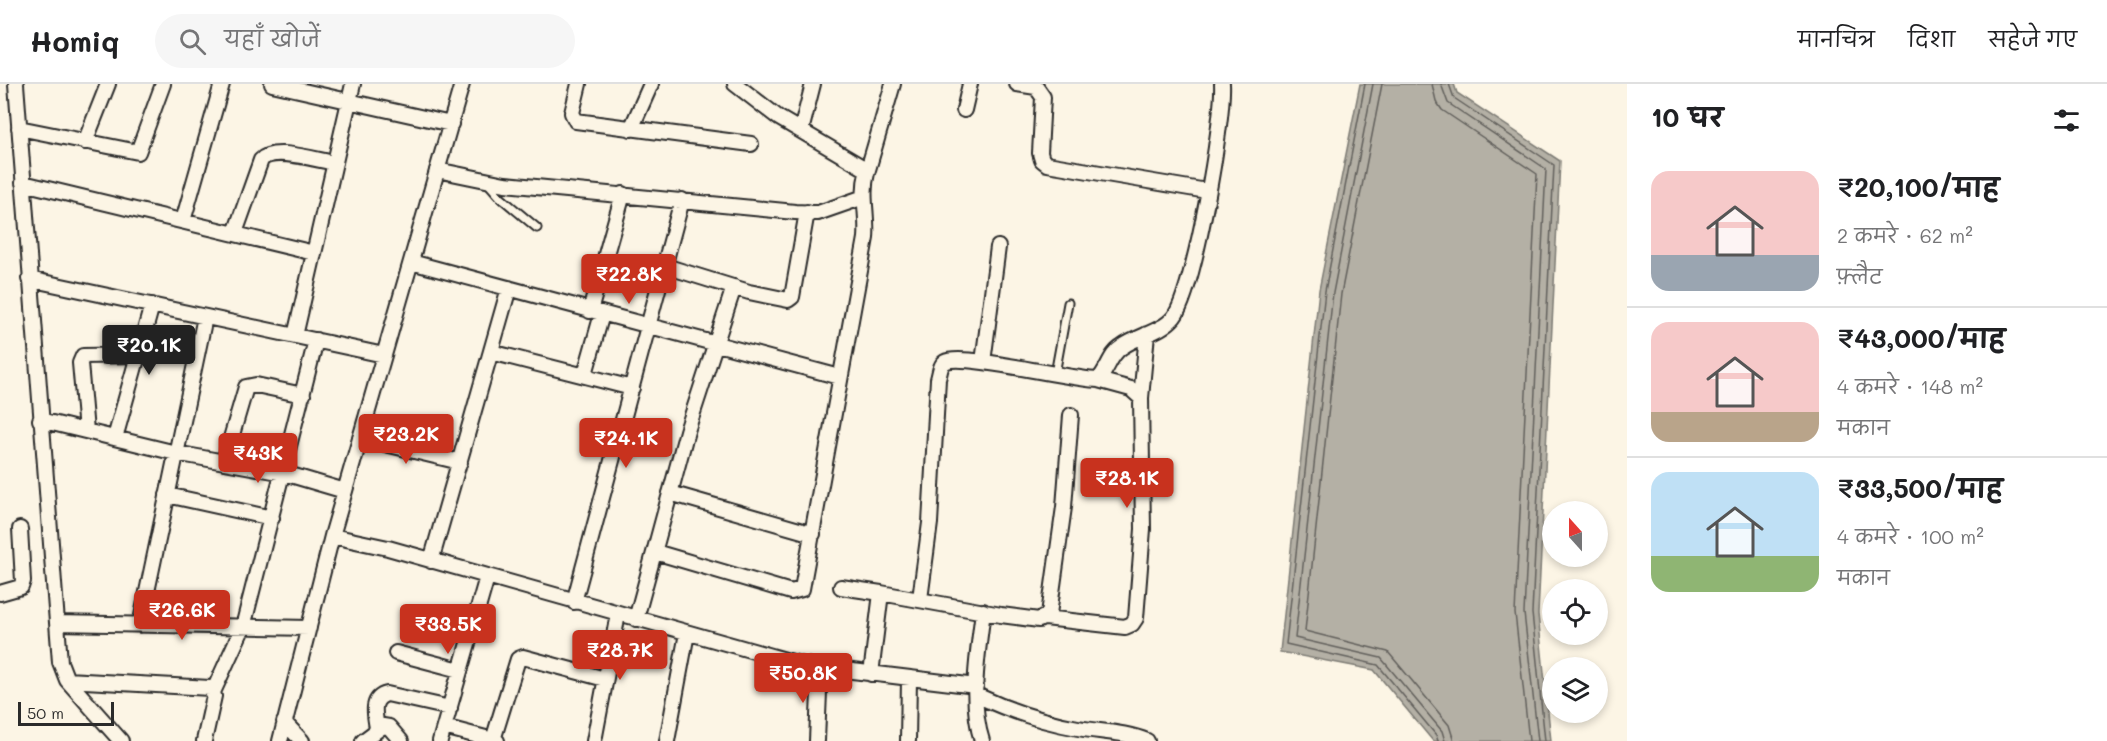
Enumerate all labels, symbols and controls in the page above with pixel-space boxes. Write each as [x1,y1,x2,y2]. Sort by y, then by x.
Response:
search box [155,14,575,68]
text: Homiq [30,23,119,59]
text: यहाँ खोजें [224,24,320,53]
icon: search [176,25,209,58]
text: मानचित्र [1798,25,1875,52]
text: दिशा [1908,25,1955,52]
text: सहेजे गए [1988,25,2077,52]
text: 10 घर [1651,100,1723,134]
icon: filters [2050,104,2083,137]
text: ₹20,100/माह [1837,170,1999,204]
icon: home [1699,195,1771,267]
text: 2 कमरे · 62 m² [1837,222,1973,248]
pin: ₹22.8K [580,254,678,305]
text: ₹22.8K [595,260,663,286]
text: फ़्लैट [1837,263,1883,289]
text: ₹43,000/माह [1837,321,2005,355]
pin: ₹20.1K [100,325,198,376]
text: ₹20.1K [116,331,182,357]
icon: home [1699,346,1771,418]
text: 4 कमरे · 148 m² [1837,373,1983,399]
pin: ₹23.2K [357,414,455,465]
text: मकान [1837,414,1890,440]
pin: ₹24.1K [577,418,675,469]
text: ₹23.2K [373,420,439,446]
text: ₹24.1K [593,424,659,450]
pin: ₹43K [222,433,294,484]
text: ₹43K [232,439,284,465]
pin: ₹28.1K [1078,458,1176,509]
text: ₹28.1K [1095,464,1160,490]
text: ₹33,500/माह [1837,471,2003,505]
icon: home [1699,496,1771,568]
north arrow [1542,501,1608,567]
map controls [1542,501,1608,723]
text: 4 कमरे · 100 m² [1837,523,1984,549]
text: मकान [1837,564,1890,590]
button: locate [1542,579,1608,645]
pin: ₹26.6K [133,590,231,641]
text: ₹26.6K [148,596,216,622]
pin: ₹33.5K [399,604,497,655]
text: ₹33.5K [414,610,482,636]
pin: ₹28.7K [571,630,669,681]
text: ₹28.7K [586,636,654,662]
pin: ₹50.8K [754,653,852,704]
button: layers [1542,657,1608,723]
text: ₹50.8K [768,659,838,685]
scale bar [18,699,114,726]
text: 50 m [27,702,64,723]

